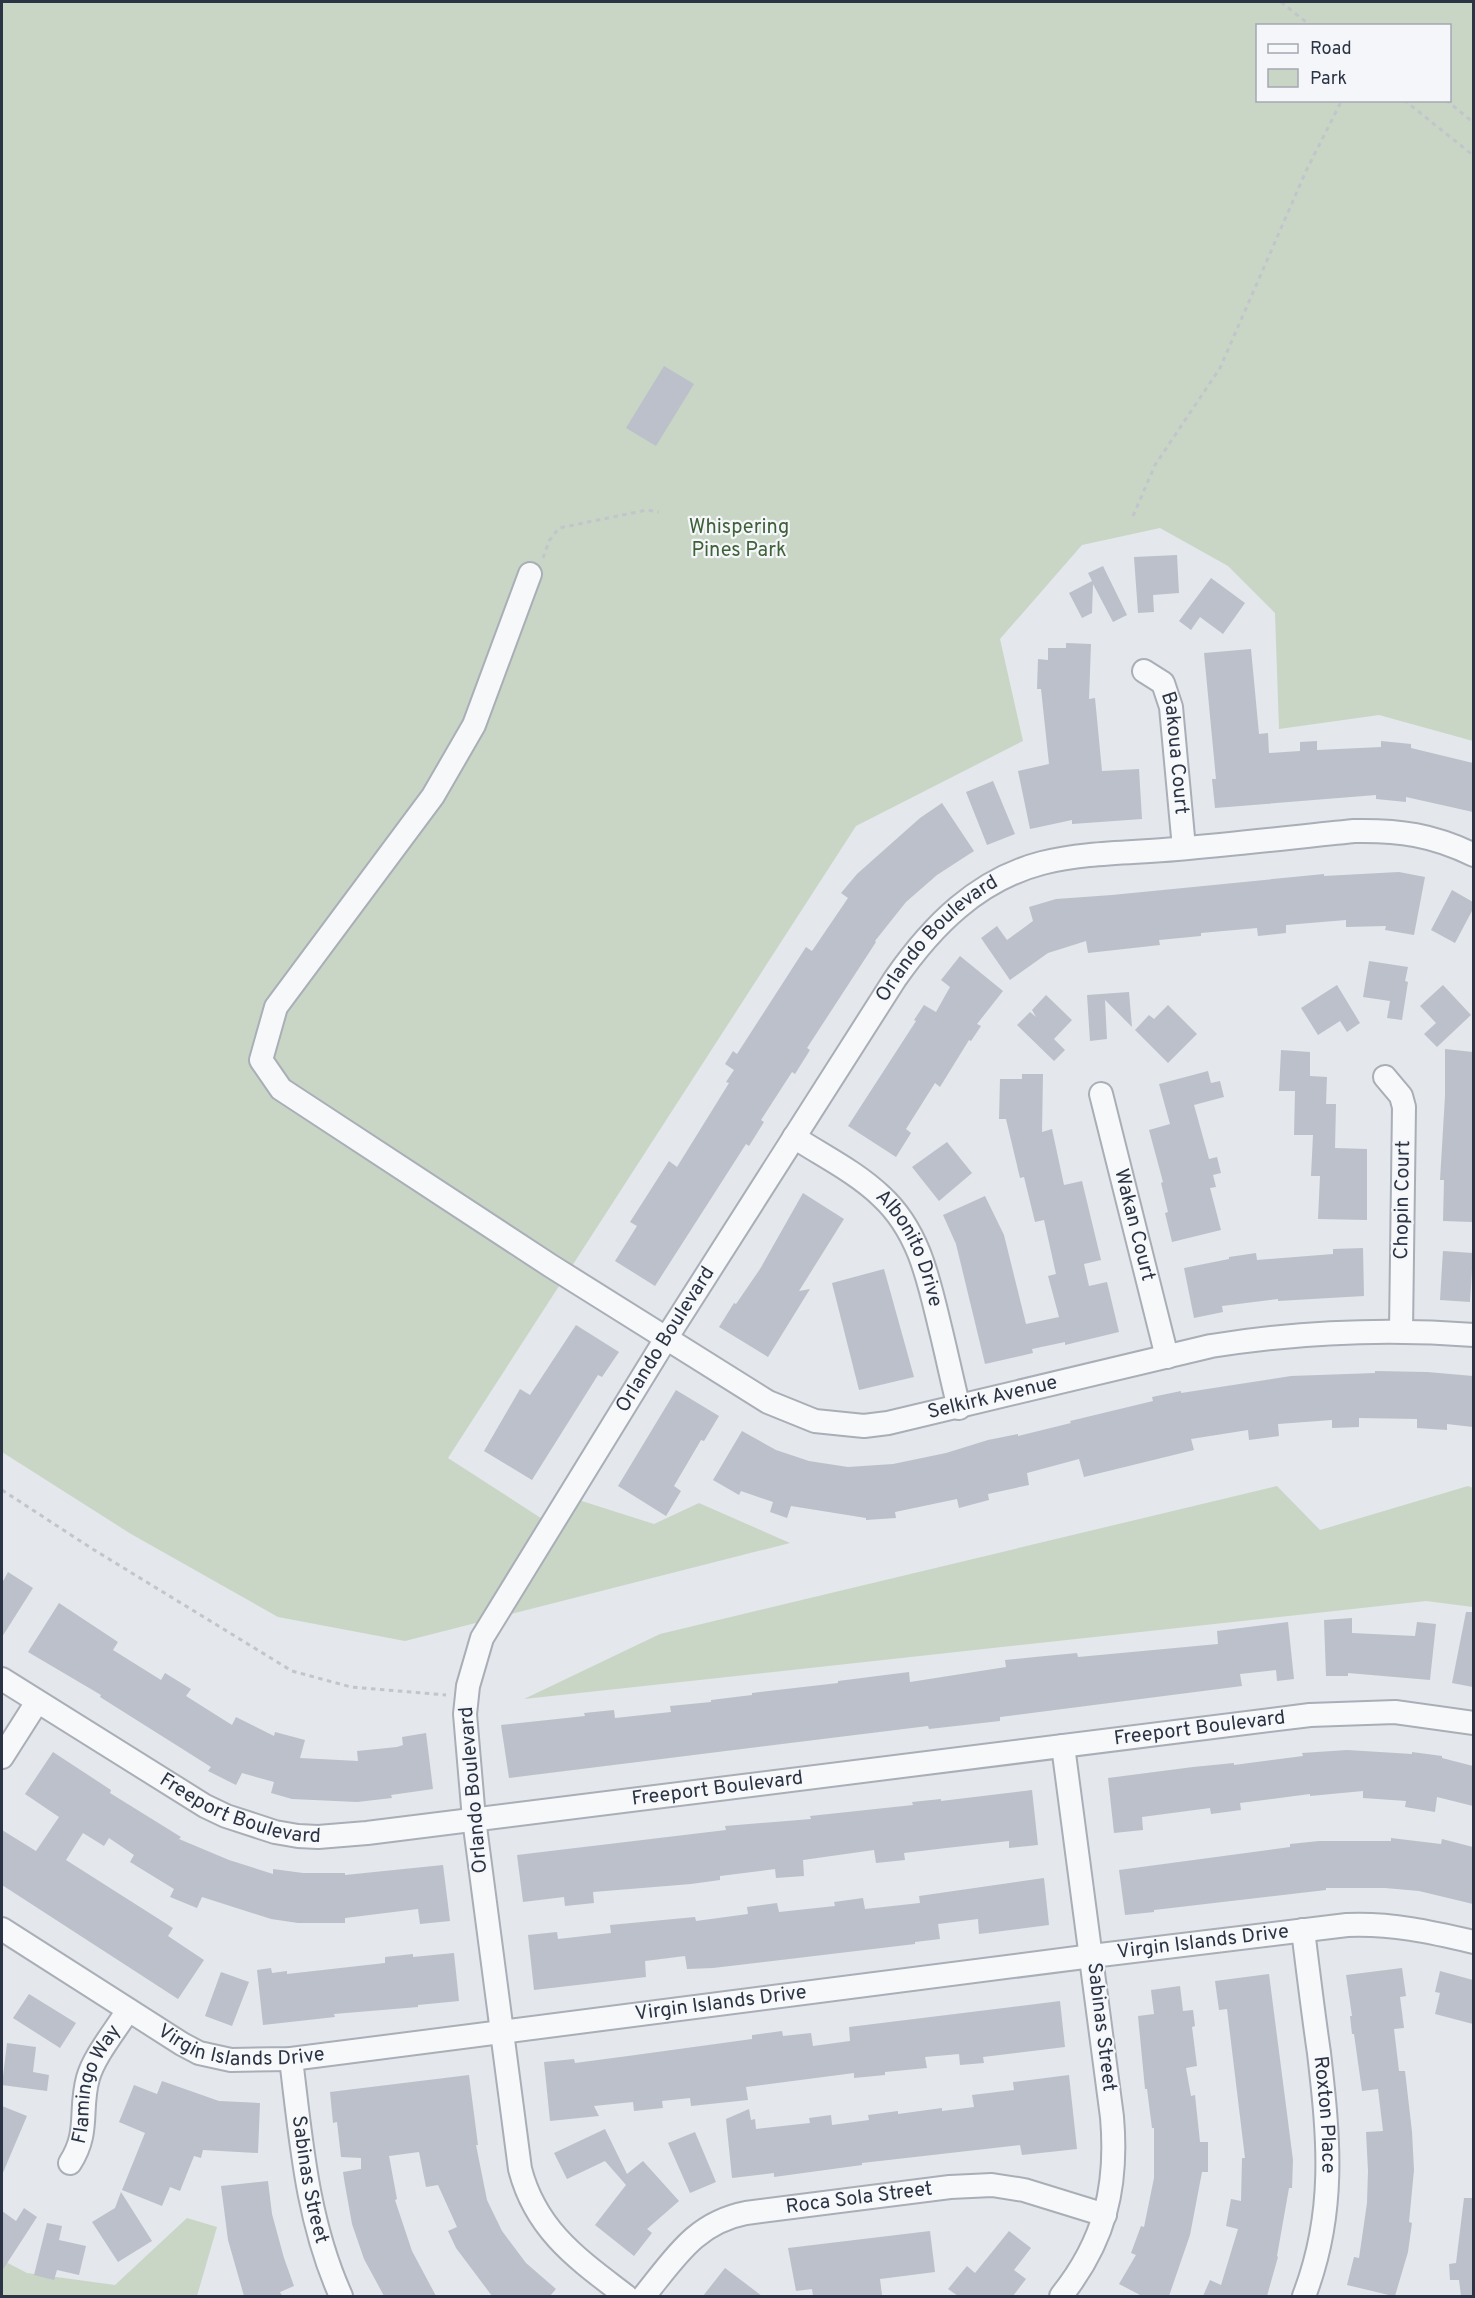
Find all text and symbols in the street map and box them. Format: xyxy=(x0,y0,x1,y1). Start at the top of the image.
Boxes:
legend xyxy=(1256,24,1451,102)
text: Road xyxy=(1310,38,1352,61)
text: Park xyxy=(1310,68,1347,91)
park label: Whispering Pines Park xyxy=(689,515,789,564)
street label: Bakoua Court xyxy=(1154,688,1194,815)
street label: Orlando Boulevard xyxy=(870,870,1003,1007)
street label: Chopin Court xyxy=(1389,1140,1417,1260)
street label: Wakan Court xyxy=(1107,1166,1160,1284)
street label: Albonito Drive xyxy=(869,1184,948,1310)
street label: Orlando Boulevard xyxy=(610,1262,721,1418)
street label: Selkirk Avenue xyxy=(925,1370,1060,1426)
street label: Orlando Boulevard xyxy=(454,1705,494,1875)
street label: Freeport Boulevard xyxy=(1112,1705,1287,1752)
street label: Freeport Boulevard xyxy=(630,1766,805,1813)
street label: Freeport Boulevard xyxy=(154,1768,321,1850)
street label: Virgin Islands Drive xyxy=(1116,1919,1290,1966)
street label: Sabinas Street xyxy=(1080,1961,1122,2093)
street label: Virgin Islands Drive xyxy=(634,1980,808,2028)
street label: Virgin Islands Drive xyxy=(152,2019,326,2073)
street label: Flamingo Way xyxy=(67,2020,127,2147)
street label: Roxton Place xyxy=(1306,2055,1340,2174)
street label: Sabinas Street xyxy=(285,2114,334,2247)
street label: Roca Sola Street xyxy=(784,2176,934,2221)

